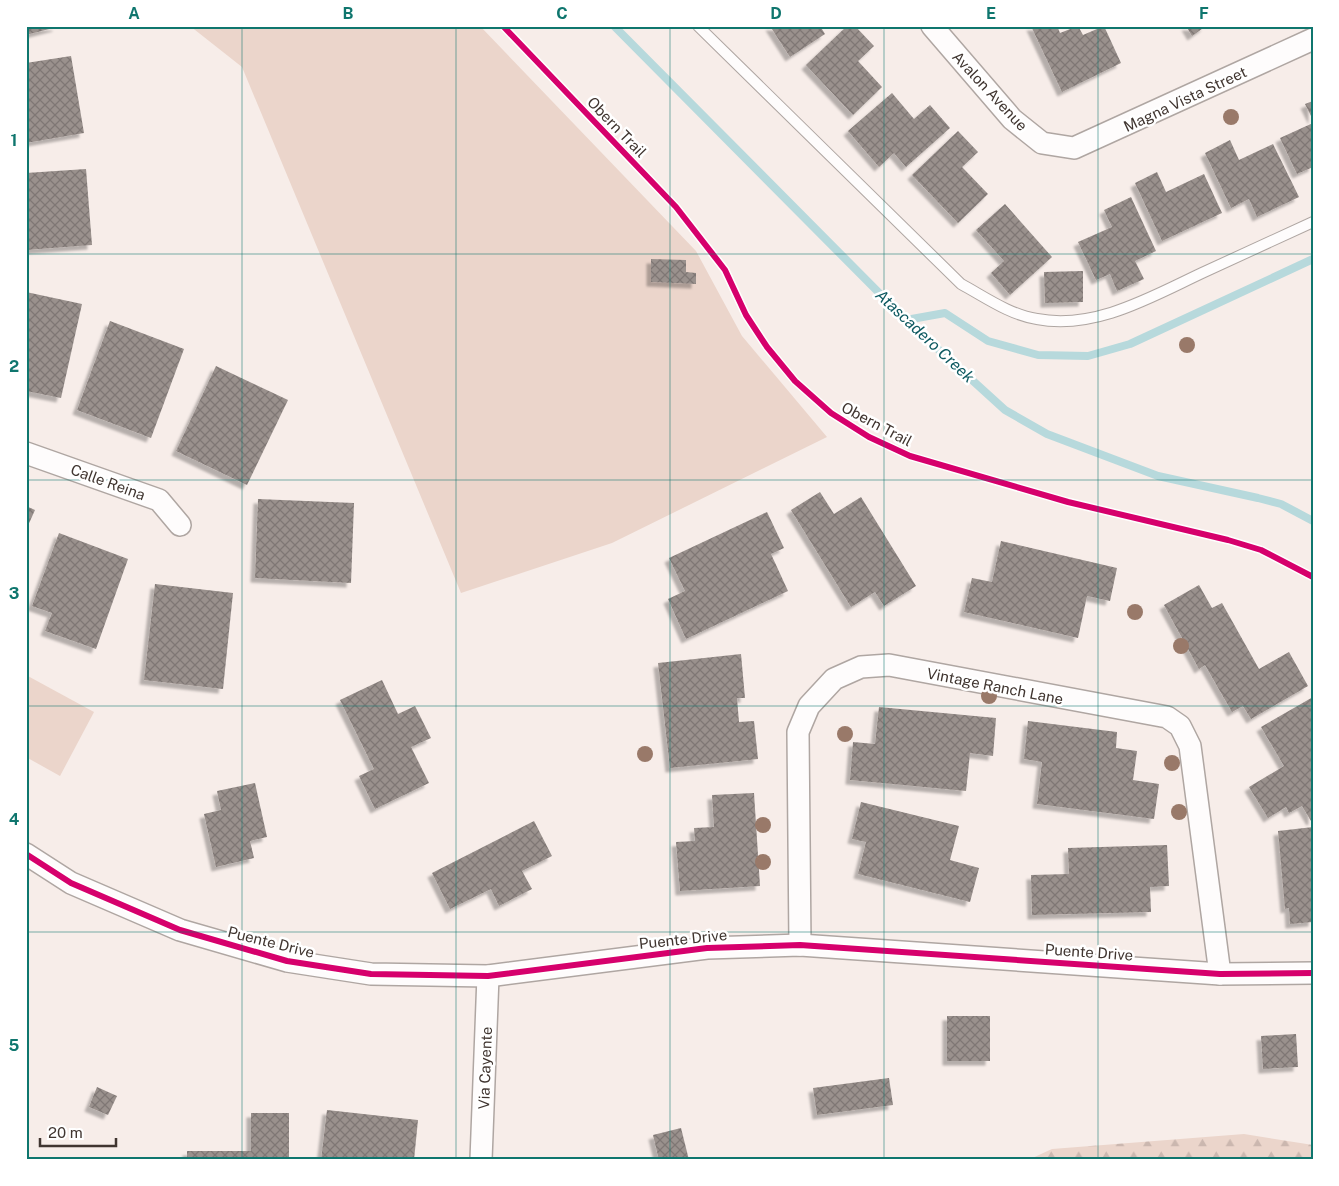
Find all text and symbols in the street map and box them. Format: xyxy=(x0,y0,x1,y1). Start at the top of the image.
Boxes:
text: A xyxy=(128,4,140,23)
text: B xyxy=(343,4,354,23)
text: C xyxy=(556,4,568,23)
text: D xyxy=(770,4,782,23)
text: E xyxy=(986,4,996,23)
text: F xyxy=(1199,4,1209,23)
street label: Avalon Avenue xyxy=(949,48,1031,134)
street label: Magna Vista Street xyxy=(1121,63,1249,135)
street label: Obern Trail xyxy=(584,93,650,161)
text: 1 xyxy=(11,131,17,150)
water label: Atascadero Creek xyxy=(872,285,979,387)
text: 2 xyxy=(9,357,19,376)
street label: Obern Trail xyxy=(839,398,915,450)
street label: Calle Reina xyxy=(68,461,148,503)
text: 3 xyxy=(9,584,19,603)
street label: Vintage Ranch Lane xyxy=(925,664,1065,708)
text: 4 xyxy=(9,810,20,829)
street label: Puente Drive xyxy=(226,923,316,961)
street label: Puente Drive xyxy=(638,926,728,952)
street label: Puente Drive xyxy=(1044,940,1134,964)
street label: Via Cayente xyxy=(475,1026,495,1110)
text: 5 xyxy=(9,1036,20,1055)
scale bar xyxy=(40,1116,116,1148)
text: 20 m xyxy=(48,1124,83,1141)

